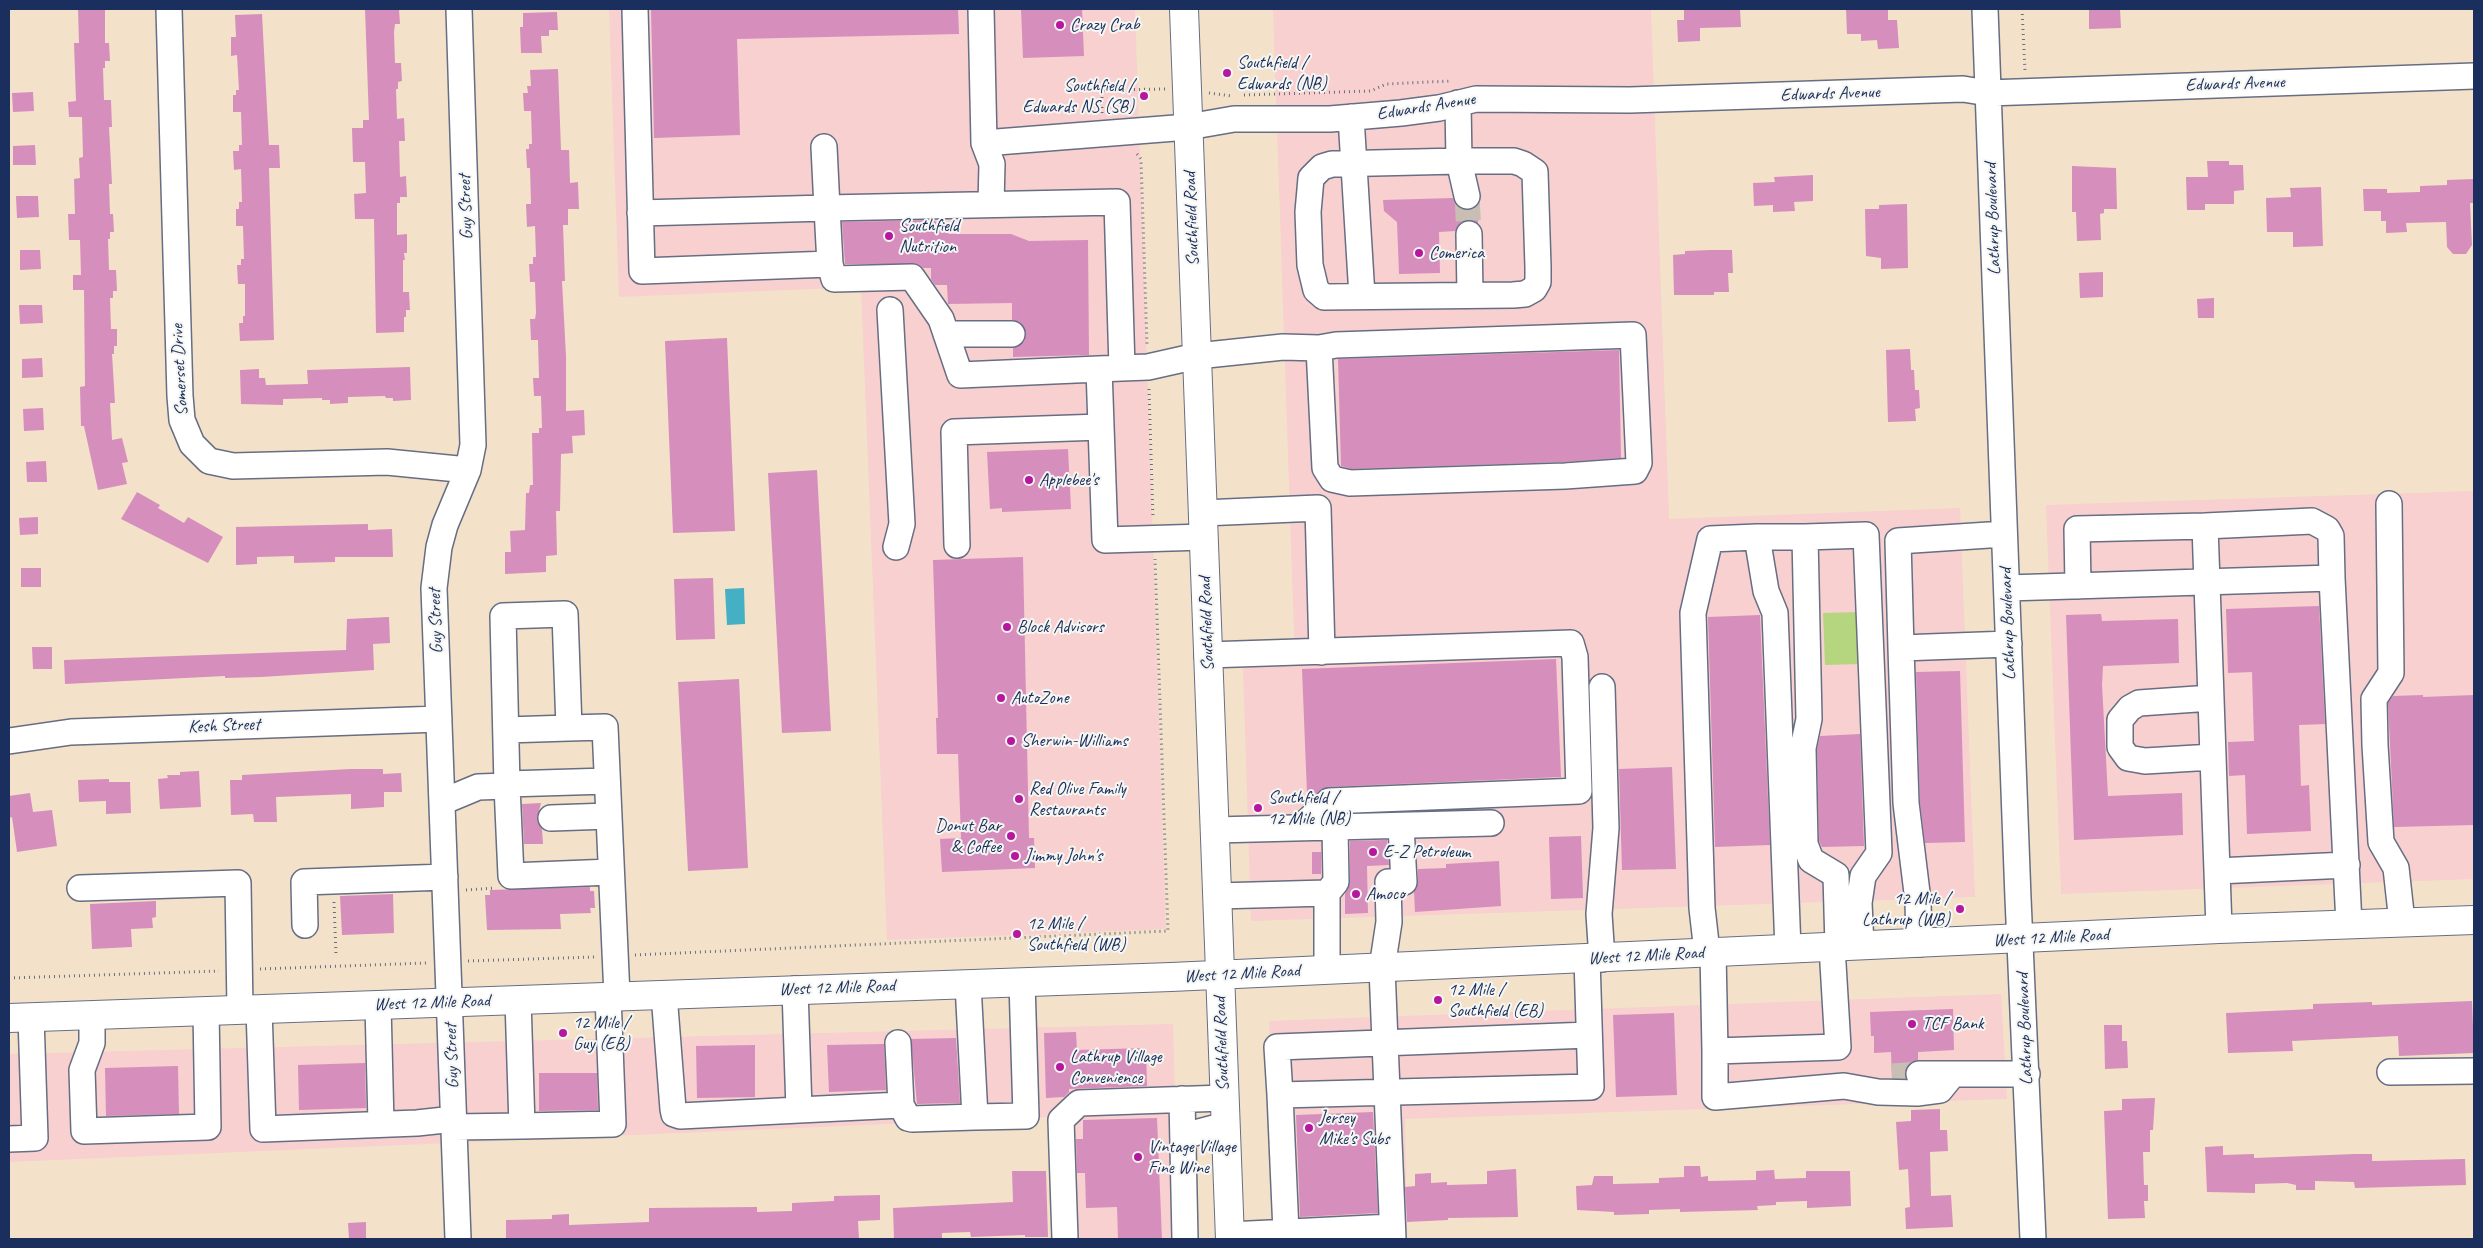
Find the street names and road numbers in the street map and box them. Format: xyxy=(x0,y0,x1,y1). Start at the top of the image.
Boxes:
street label: Edwards Avenue xyxy=(2185,71,2285,97)
street label: Edwards Avenue xyxy=(1780,81,1880,107)
street label: Edwards Avenue xyxy=(1375,89,1477,125)
street label: Lathrup Boulevard xyxy=(1980,162,2006,276)
street label: Southfield Road xyxy=(1180,171,1204,267)
street label: Guy Street xyxy=(454,174,478,240)
street label: Somerset Drive xyxy=(167,324,193,416)
street label: Lathrup Boulevard xyxy=(1995,567,2021,681)
street label: Southfield Road xyxy=(1195,576,1219,672)
street label: Guy Street xyxy=(424,588,448,654)
street label: Kesh Street xyxy=(188,714,260,738)
street label: West 12 Mile Road xyxy=(1993,924,2109,952)
street label: West 12 Mile Road xyxy=(1588,942,1704,970)
street label: West 12 Mile Road xyxy=(1184,960,1300,988)
street label: Lathrup Boulevard xyxy=(2012,972,2038,1086)
street label: West 12 Mile Road xyxy=(779,975,895,1001)
street label: West 12 Mile Road xyxy=(374,990,490,1016)
street label: Southfield Road xyxy=(1210,996,1234,1092)
street label: Guy Street xyxy=(440,1023,464,1089)

